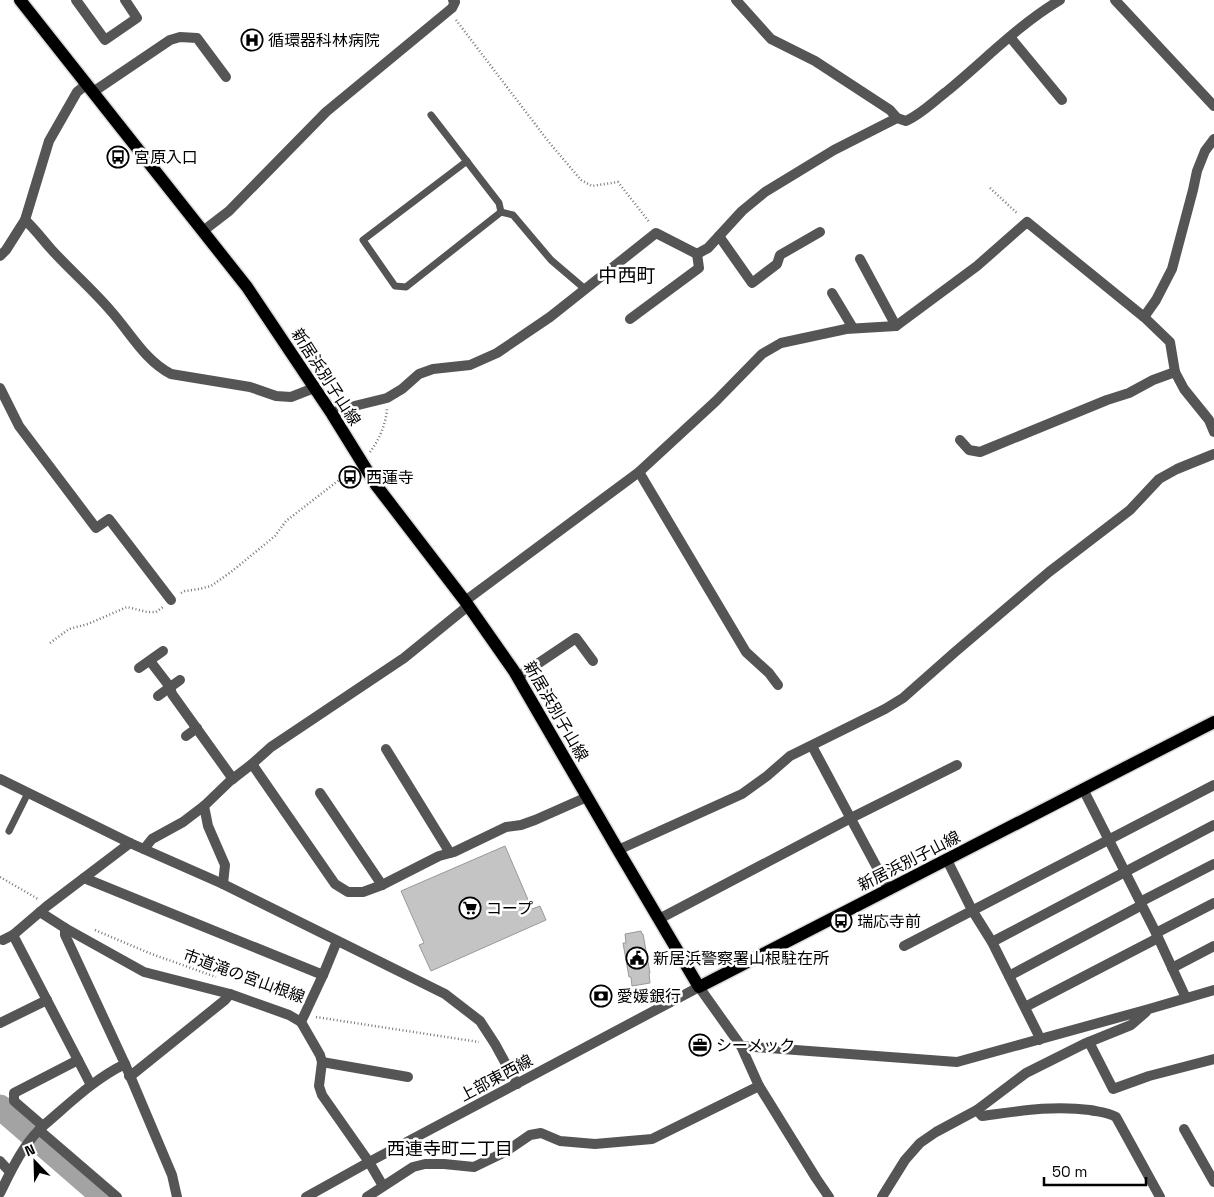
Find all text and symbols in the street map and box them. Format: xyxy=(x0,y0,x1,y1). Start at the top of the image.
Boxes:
hospital icon: 循環器科林病院 xyxy=(240,28,264,52)
place label: 循環器科林病院 xyxy=(268,30,380,51)
bus stop icon: 宮原入口 xyxy=(106,145,130,169)
place label: 宮原入口 xyxy=(134,147,198,168)
district label: 中西町 xyxy=(598,263,656,288)
street label: 新居浜別子山線 xyxy=(287,324,365,430)
bus stop icon: 西蓮寺 xyxy=(338,465,362,489)
place label: 西蓮寺 xyxy=(366,467,414,488)
street label: 新居浜別子山線 xyxy=(519,657,593,765)
street label: 新居浜別子山線 xyxy=(854,826,964,896)
supermarket icon: コープ xyxy=(458,896,482,920)
place label: コープ xyxy=(486,898,533,919)
bus stop icon: 瑞応寺前 xyxy=(829,909,853,933)
place label: 瑞応寺前 xyxy=(857,911,921,932)
street label: 市道滝の宮山根線 xyxy=(180,944,308,1008)
public building icon: 新居浜警察署山根駐在所 xyxy=(625,946,649,970)
place label: 新居浜警察署山根駐在所 xyxy=(653,948,829,969)
bank icon: 愛媛銀行 xyxy=(589,984,613,1008)
place label: 愛媛銀行 xyxy=(617,986,681,1007)
office icon: シーメック xyxy=(688,1033,712,1057)
place label: シーメック xyxy=(716,1035,795,1056)
street label: 上部東西線 xyxy=(456,1050,536,1106)
north arrow xyxy=(10,1137,60,1187)
district label: 西連寺町二丁目 xyxy=(387,1137,513,1160)
text: N xyxy=(22,1140,38,1160)
scale bar xyxy=(1044,1154,1146,1186)
text: 50 m xyxy=(1052,1162,1087,1181)

